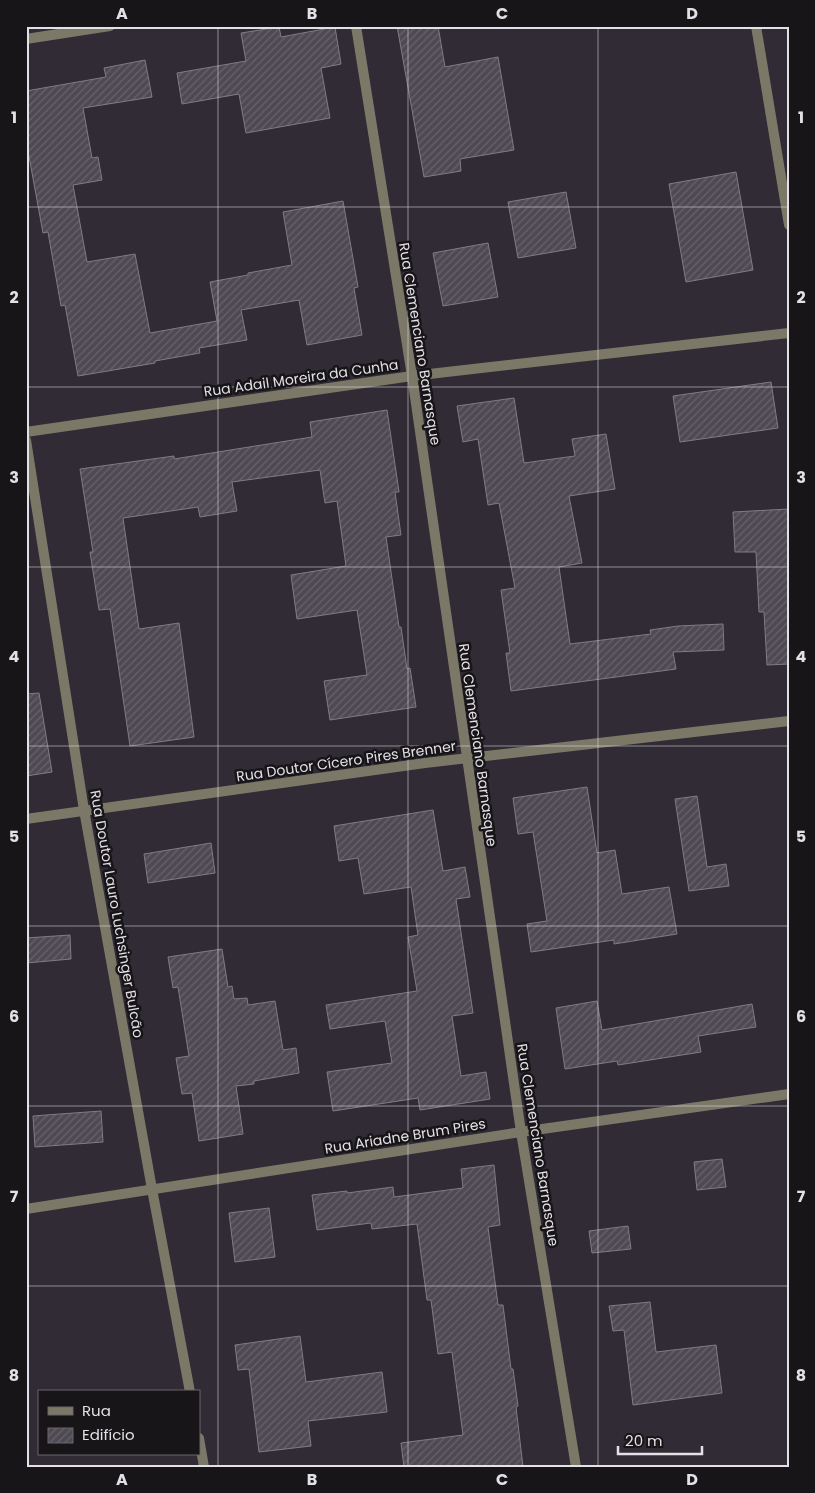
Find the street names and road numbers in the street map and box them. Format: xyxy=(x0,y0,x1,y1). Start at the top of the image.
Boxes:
street label: Rua Clemenciano Barnasque xyxy=(394,241,446,447)
street label: Rua Adail Moreira da Cunha xyxy=(202,354,400,402)
street label: Rua Clemenciano Barnasque xyxy=(454,642,502,848)
street label: Rua Doutor Cícero Pires Brenner xyxy=(235,736,457,786)
street label: Rua Doutor Lauro Luchsinger Bulcão xyxy=(85,789,149,1039)
street label: Rua Clemenciano Barnasque xyxy=(512,1042,564,1248)
street label: Rua Ariadne Brum Pires xyxy=(323,1113,487,1159)

